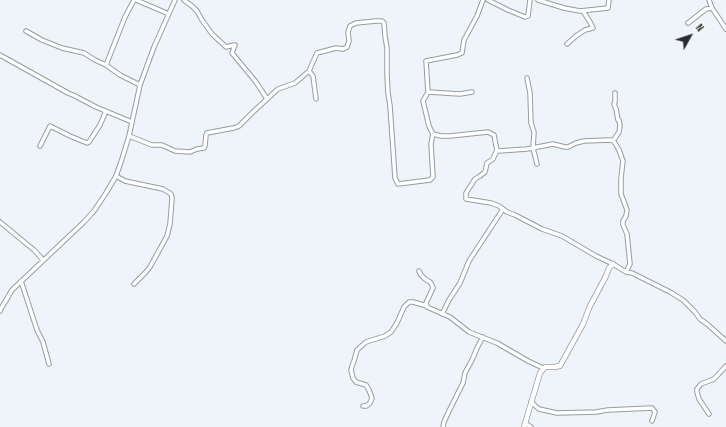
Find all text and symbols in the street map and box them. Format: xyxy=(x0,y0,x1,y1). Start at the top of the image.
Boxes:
north arrow xyxy=(670,16,710,56)
text: N xyxy=(693,22,706,34)

